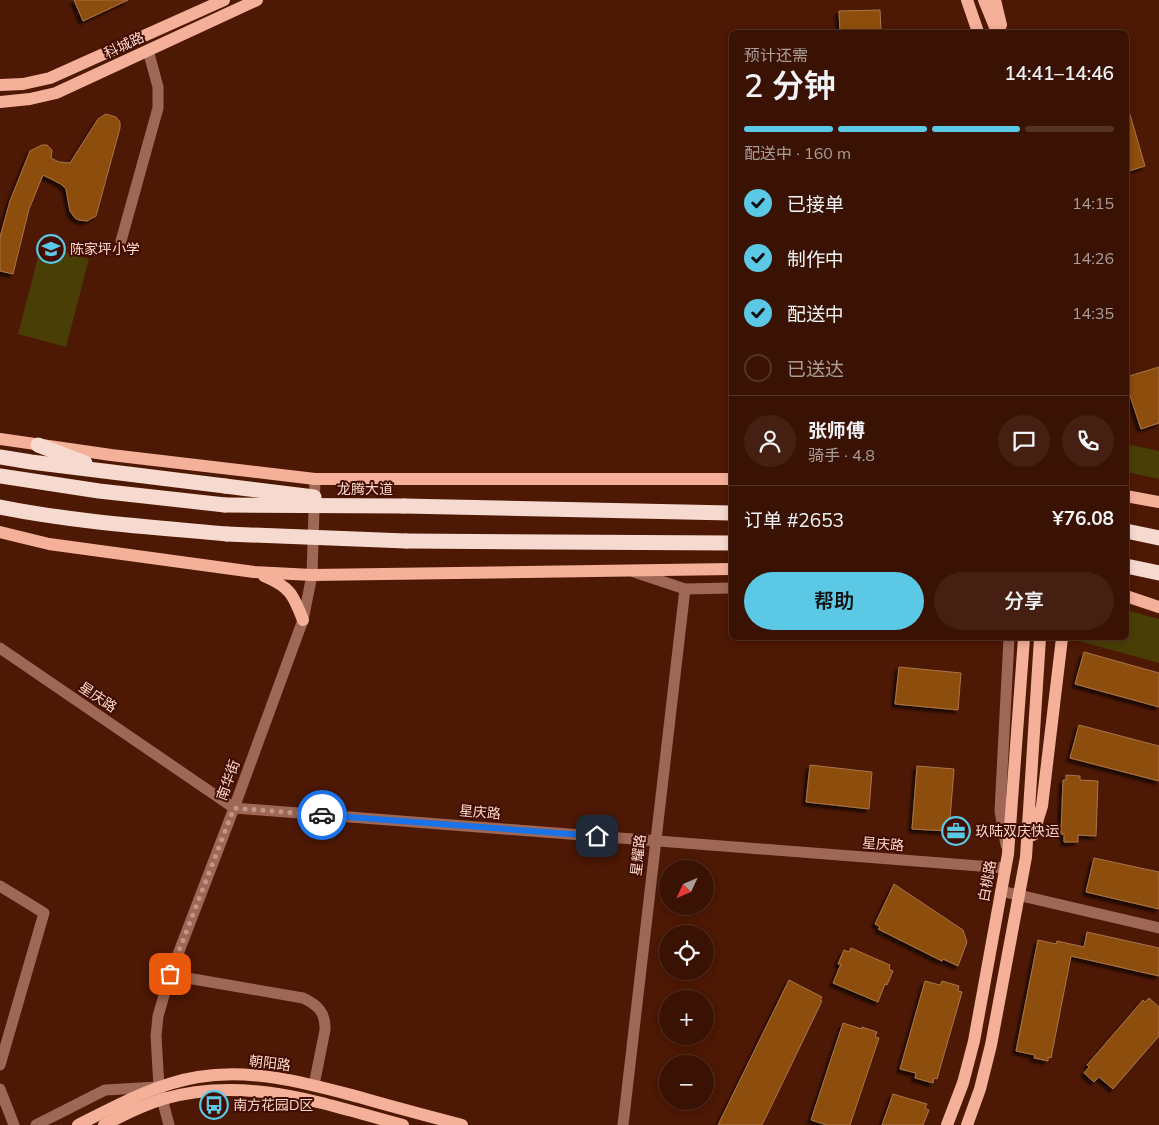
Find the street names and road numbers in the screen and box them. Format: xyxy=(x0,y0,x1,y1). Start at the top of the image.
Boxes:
street label: 科城路 xyxy=(101,28,147,62)
street label: 龙腾大道 xyxy=(337,480,393,498)
street label: 星庆路 xyxy=(76,678,120,716)
street label: 南华街 xyxy=(212,757,244,803)
street label: 星庆路 xyxy=(458,801,502,823)
street label: 星耀路 xyxy=(627,833,649,877)
street label: 星庆路 xyxy=(861,834,905,854)
street label: 白桃路 xyxy=(974,859,1000,903)
street label: 朝阳路 xyxy=(248,1052,292,1074)

